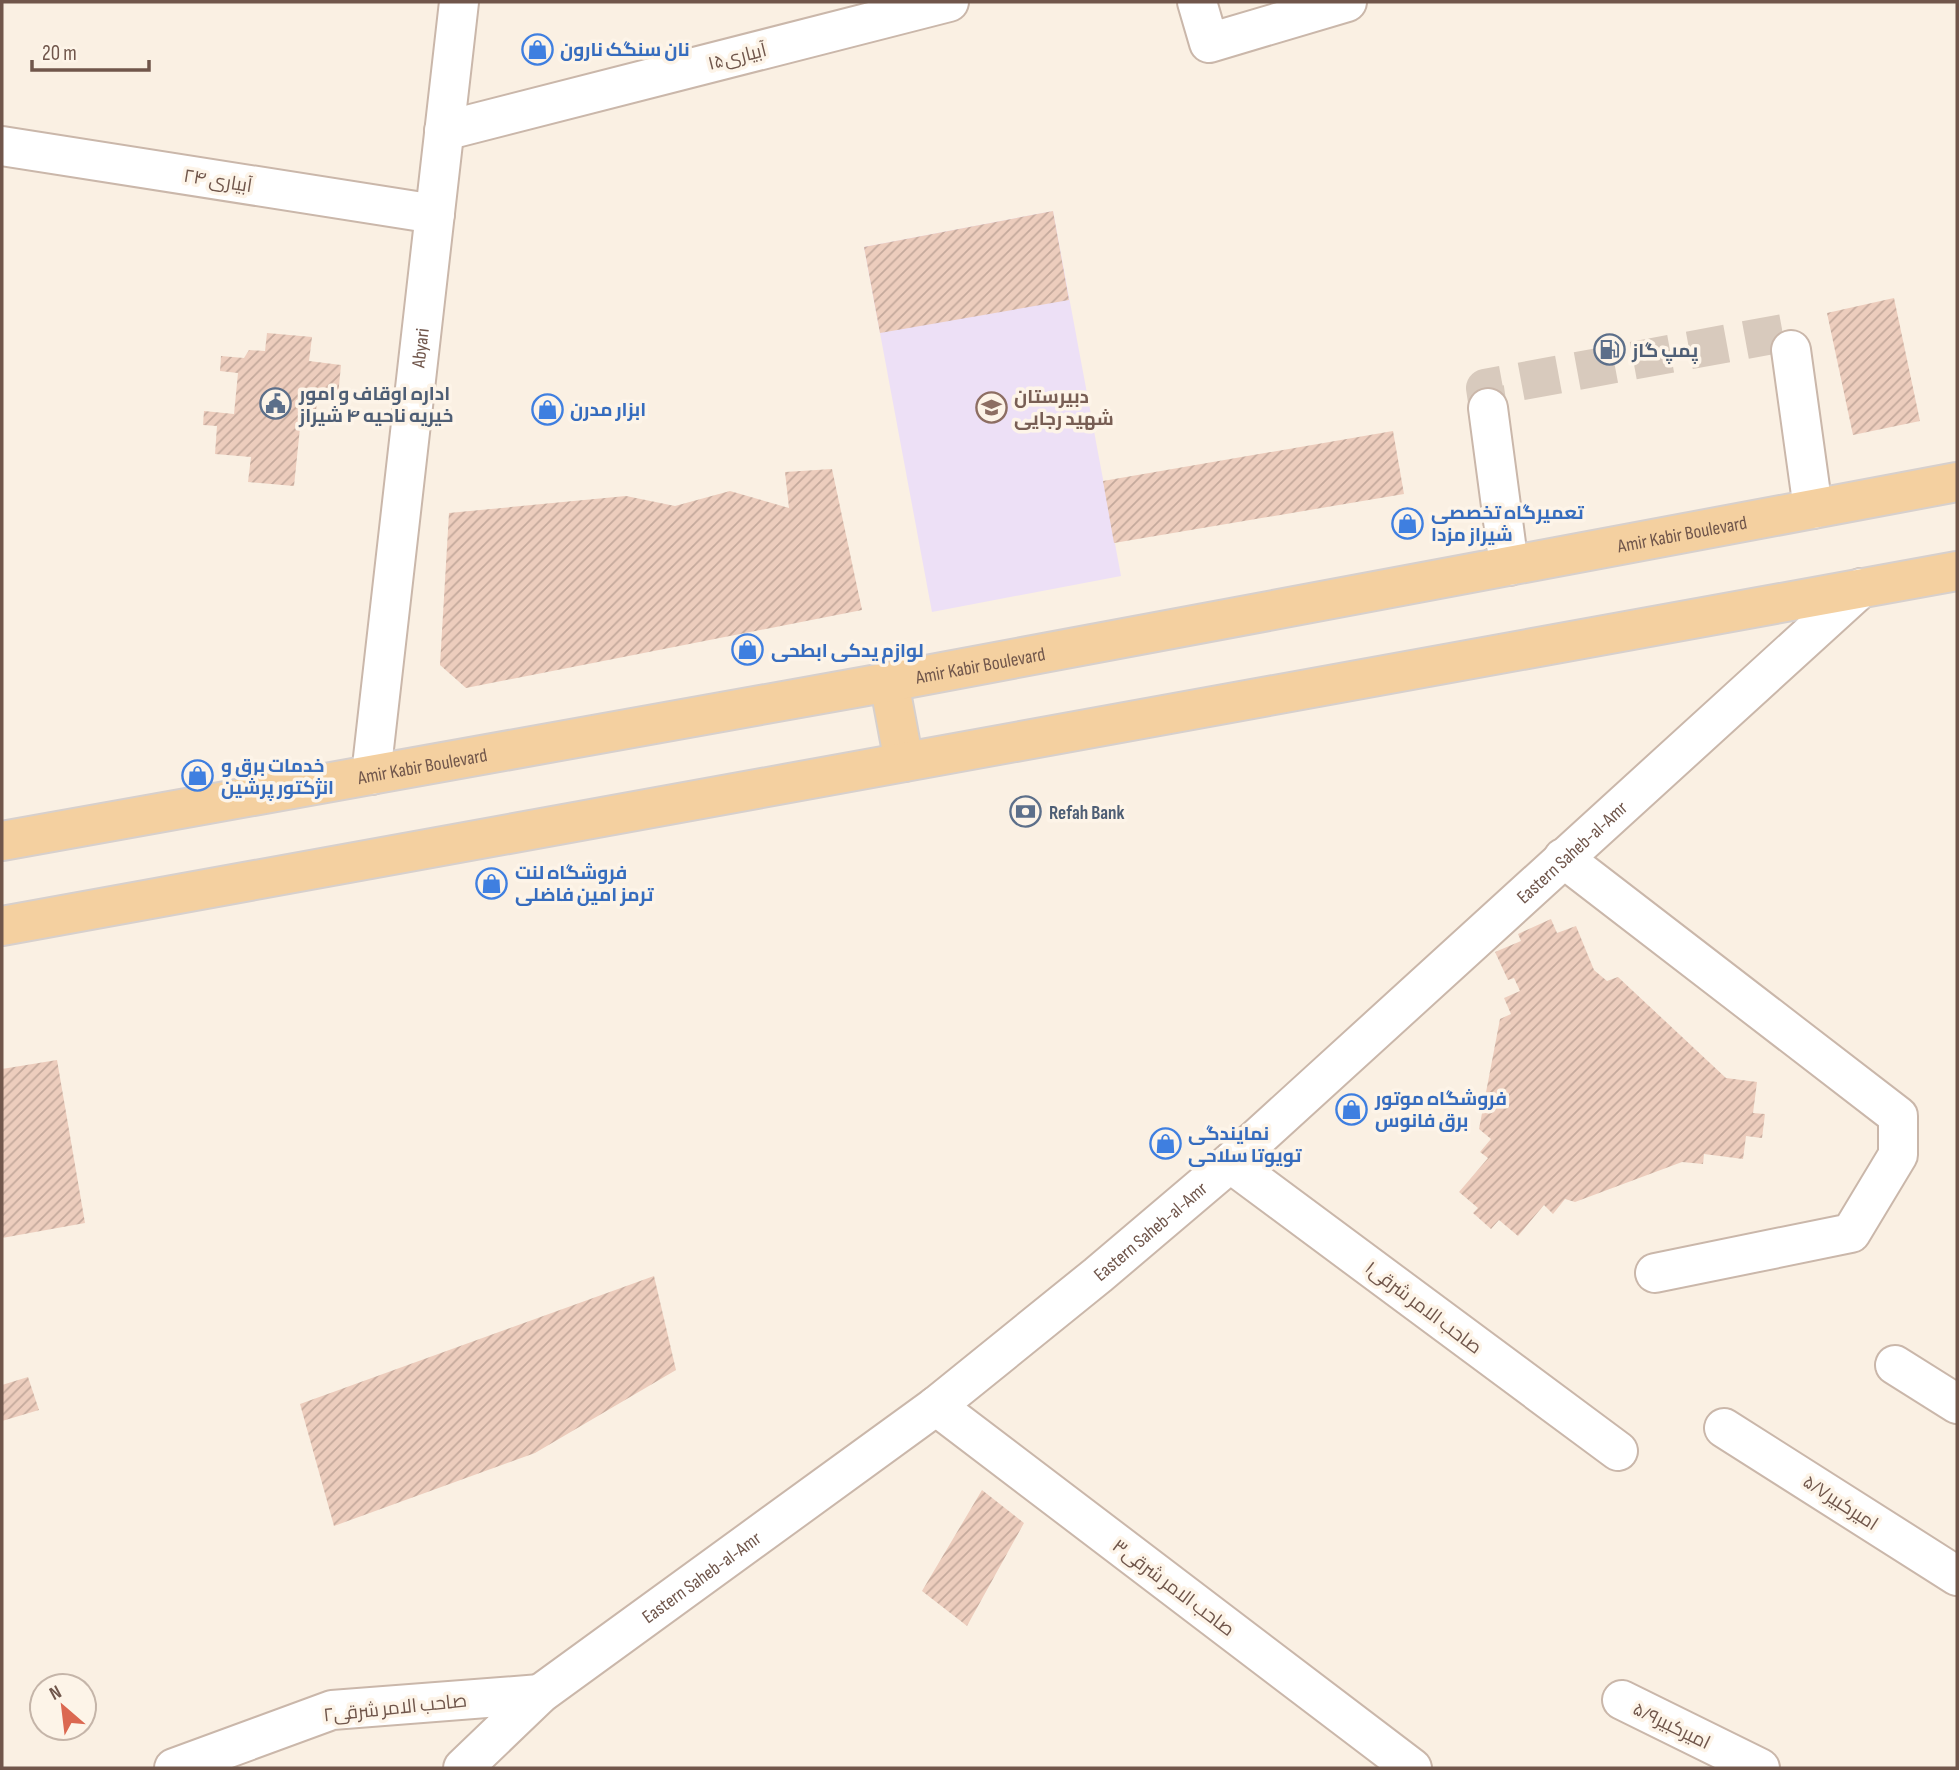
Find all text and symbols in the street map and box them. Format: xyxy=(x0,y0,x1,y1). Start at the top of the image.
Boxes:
scale bar xyxy=(32,28,149,72)
shop icon: نان سنگک نارون xyxy=(520,32,554,66)
place label: نان سنگک نارون xyxy=(560,39,690,62)
street label: آبیاری۱۵ xyxy=(706,39,769,76)
text: 20 m xyxy=(42,41,77,66)
street label: آبیاری ۲۴ xyxy=(182,165,254,198)
street label: Abyari xyxy=(407,327,435,370)
fuel station icon: پمپ گاز xyxy=(1592,333,1626,367)
place label: پمپ گاز xyxy=(1631,340,1698,364)
place label: اداره اوقاف و امور خیریه ناحیه ۴ شیراز xyxy=(298,383,453,428)
place label: دبیرستان شهید رجایی xyxy=(1014,386,1114,431)
public building icon: اداره اوقاف و امور خیریه ناحیه ۴ شیراز xyxy=(259,387,293,421)
school or university icon: دبیرستان شهید رجایی xyxy=(974,390,1008,424)
shop icon: ابزار مدرن xyxy=(530,392,564,426)
place label: ابزار مدرن xyxy=(570,399,646,422)
place label: تعمیرگاه تخصصی شیراز مزدا xyxy=(1431,502,1585,547)
shop icon: تعمیرگاه تخصصی شیراز مزدا xyxy=(1391,506,1425,540)
street label: Amir Kabir Boulevard xyxy=(1615,512,1749,559)
shop icon: لوازم یدکی ابطحی xyxy=(731,633,765,667)
place label: لوازم یدکی ابطحی xyxy=(771,640,924,664)
street label: Amir Kabir Boulevard xyxy=(913,643,1047,690)
street label: Amir Kabir Boulevard xyxy=(355,744,489,790)
place label: خدمات برق و انژکتور پرشین xyxy=(221,755,334,801)
shop icon: خدمات برق و انژکتور پرشین xyxy=(181,759,215,793)
bank icon: Refah Bank xyxy=(1009,795,1043,829)
street label: Eastern Saheb-al-Amr xyxy=(1513,796,1633,909)
place label: Refah Bank xyxy=(1049,802,1125,825)
place label: فروشگاه لنت ترمز امین فاضلی xyxy=(515,862,654,907)
shop icon: فروشگاه لنت ترمز امین فاضلی xyxy=(475,866,509,900)
place label: فروشگاه موتور برق فانوس xyxy=(1374,1088,1507,1133)
shop icon: فروشگاه موتور برق فانوس xyxy=(1335,1092,1369,1126)
place label: نمایندگی تویوتا سلاحی xyxy=(1188,1123,1302,1168)
shop icon: نمایندگی تویوتا سلاحی xyxy=(1148,1127,1182,1161)
street label: Eastern Saheb-al-Amr xyxy=(1090,1177,1213,1287)
street label: صاحب الامر شرقی۱ xyxy=(1360,1257,1486,1360)
street label: امیرکبیر۵/۷ xyxy=(1798,1470,1882,1536)
street label: Eastern Saheb-al-Amr xyxy=(638,1527,766,1629)
street label: صاحب الامر شرقی۳ xyxy=(1107,1535,1239,1642)
north arrow xyxy=(28,1672,98,1742)
text: N xyxy=(46,1681,66,1706)
street label: ۲صاحب الامر شرقی xyxy=(322,1690,468,1727)
street label: امیرکبیر۵/۹ xyxy=(1629,1698,1714,1755)

